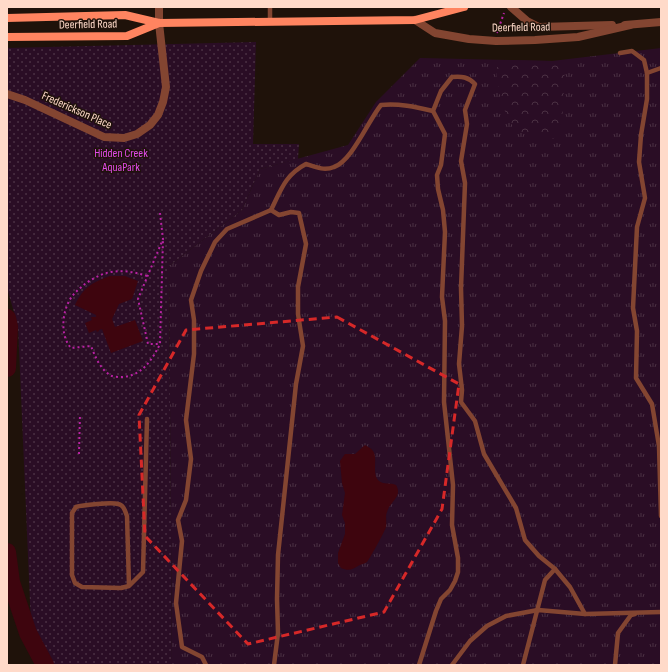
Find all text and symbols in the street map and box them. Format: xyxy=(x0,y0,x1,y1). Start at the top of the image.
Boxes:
street label: Deerfield Road xyxy=(59,16,117,33)
street label: Deerfield Road xyxy=(492,19,550,36)
street label: Frederickson Place xyxy=(39,88,114,133)
park label: Hidden Creek AquaPark xyxy=(94,146,148,175)

